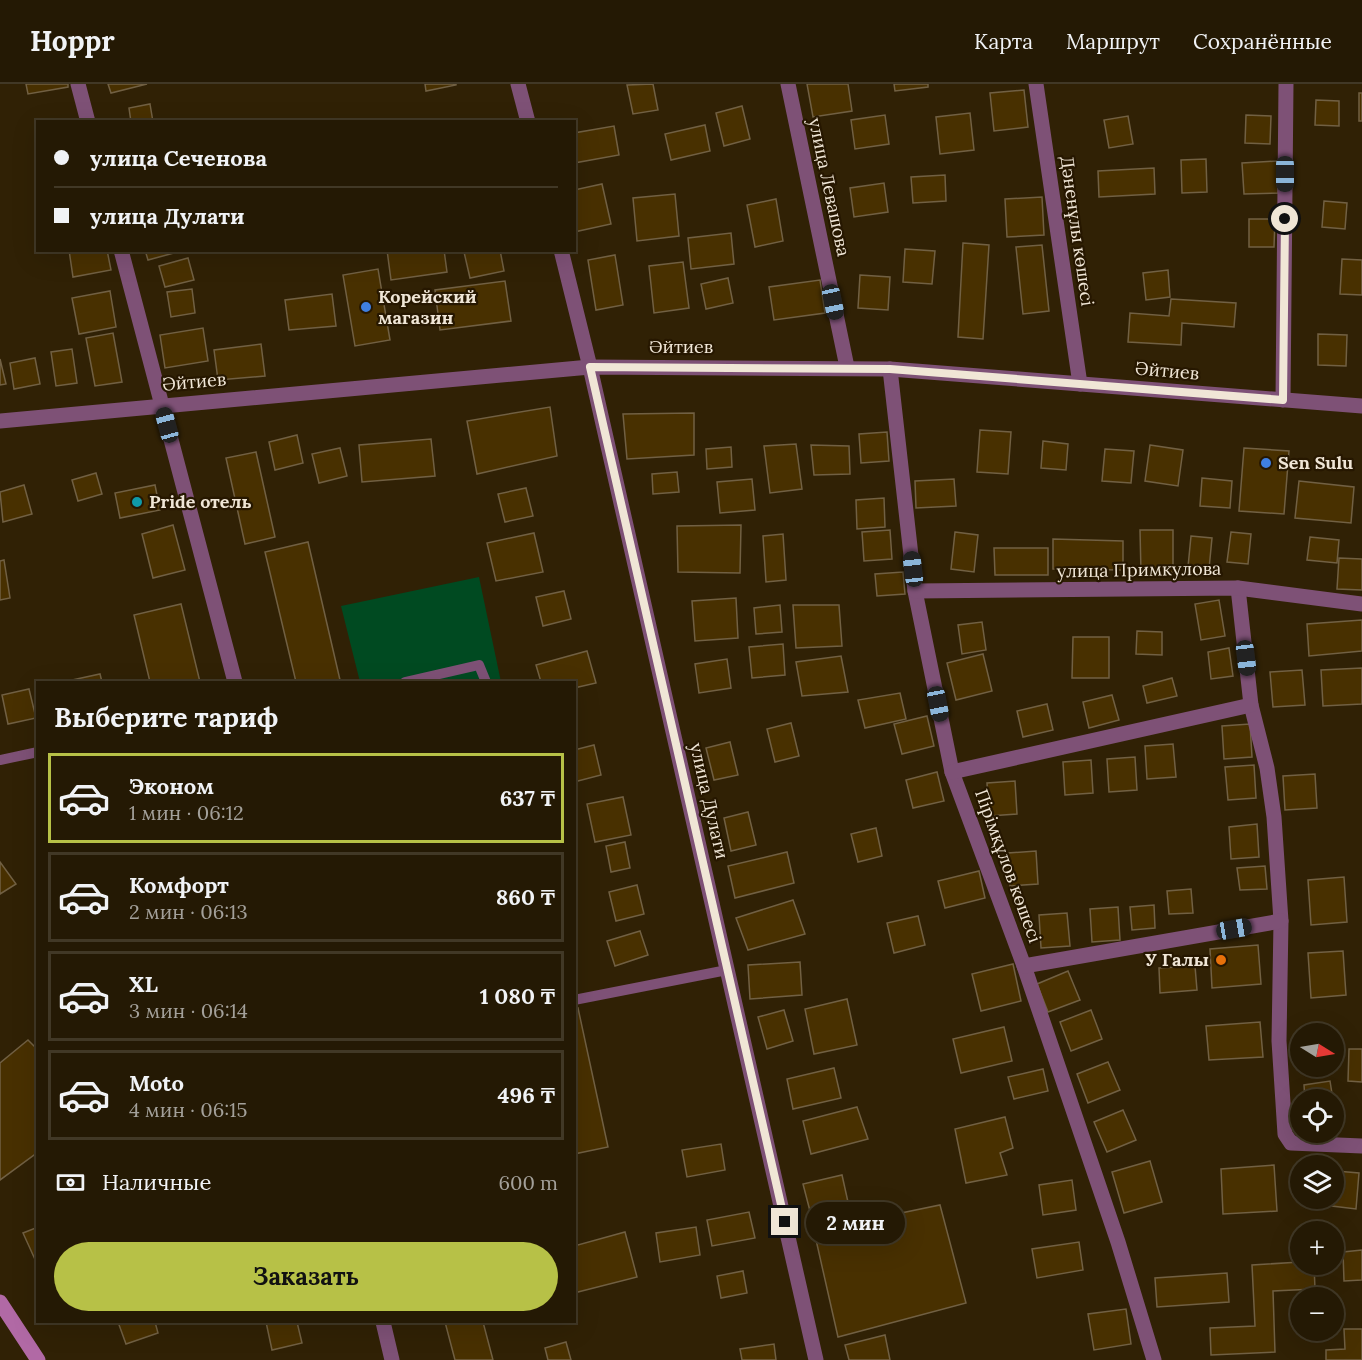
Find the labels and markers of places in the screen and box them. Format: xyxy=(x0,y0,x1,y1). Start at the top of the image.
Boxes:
place label: Корейский магазин xyxy=(378,285,477,329)
marker: Корейский магазин xyxy=(359,300,373,314)
place label: Sen Sulu xyxy=(1278,451,1353,474)
marker: Sen Sulu xyxy=(1259,456,1273,470)
place label: Pride отель xyxy=(149,490,252,513)
marker: Pride отель xyxy=(130,495,144,509)
place label: У Галы xyxy=(1145,948,1209,971)
marker: У Галы xyxy=(1214,953,1228,967)

